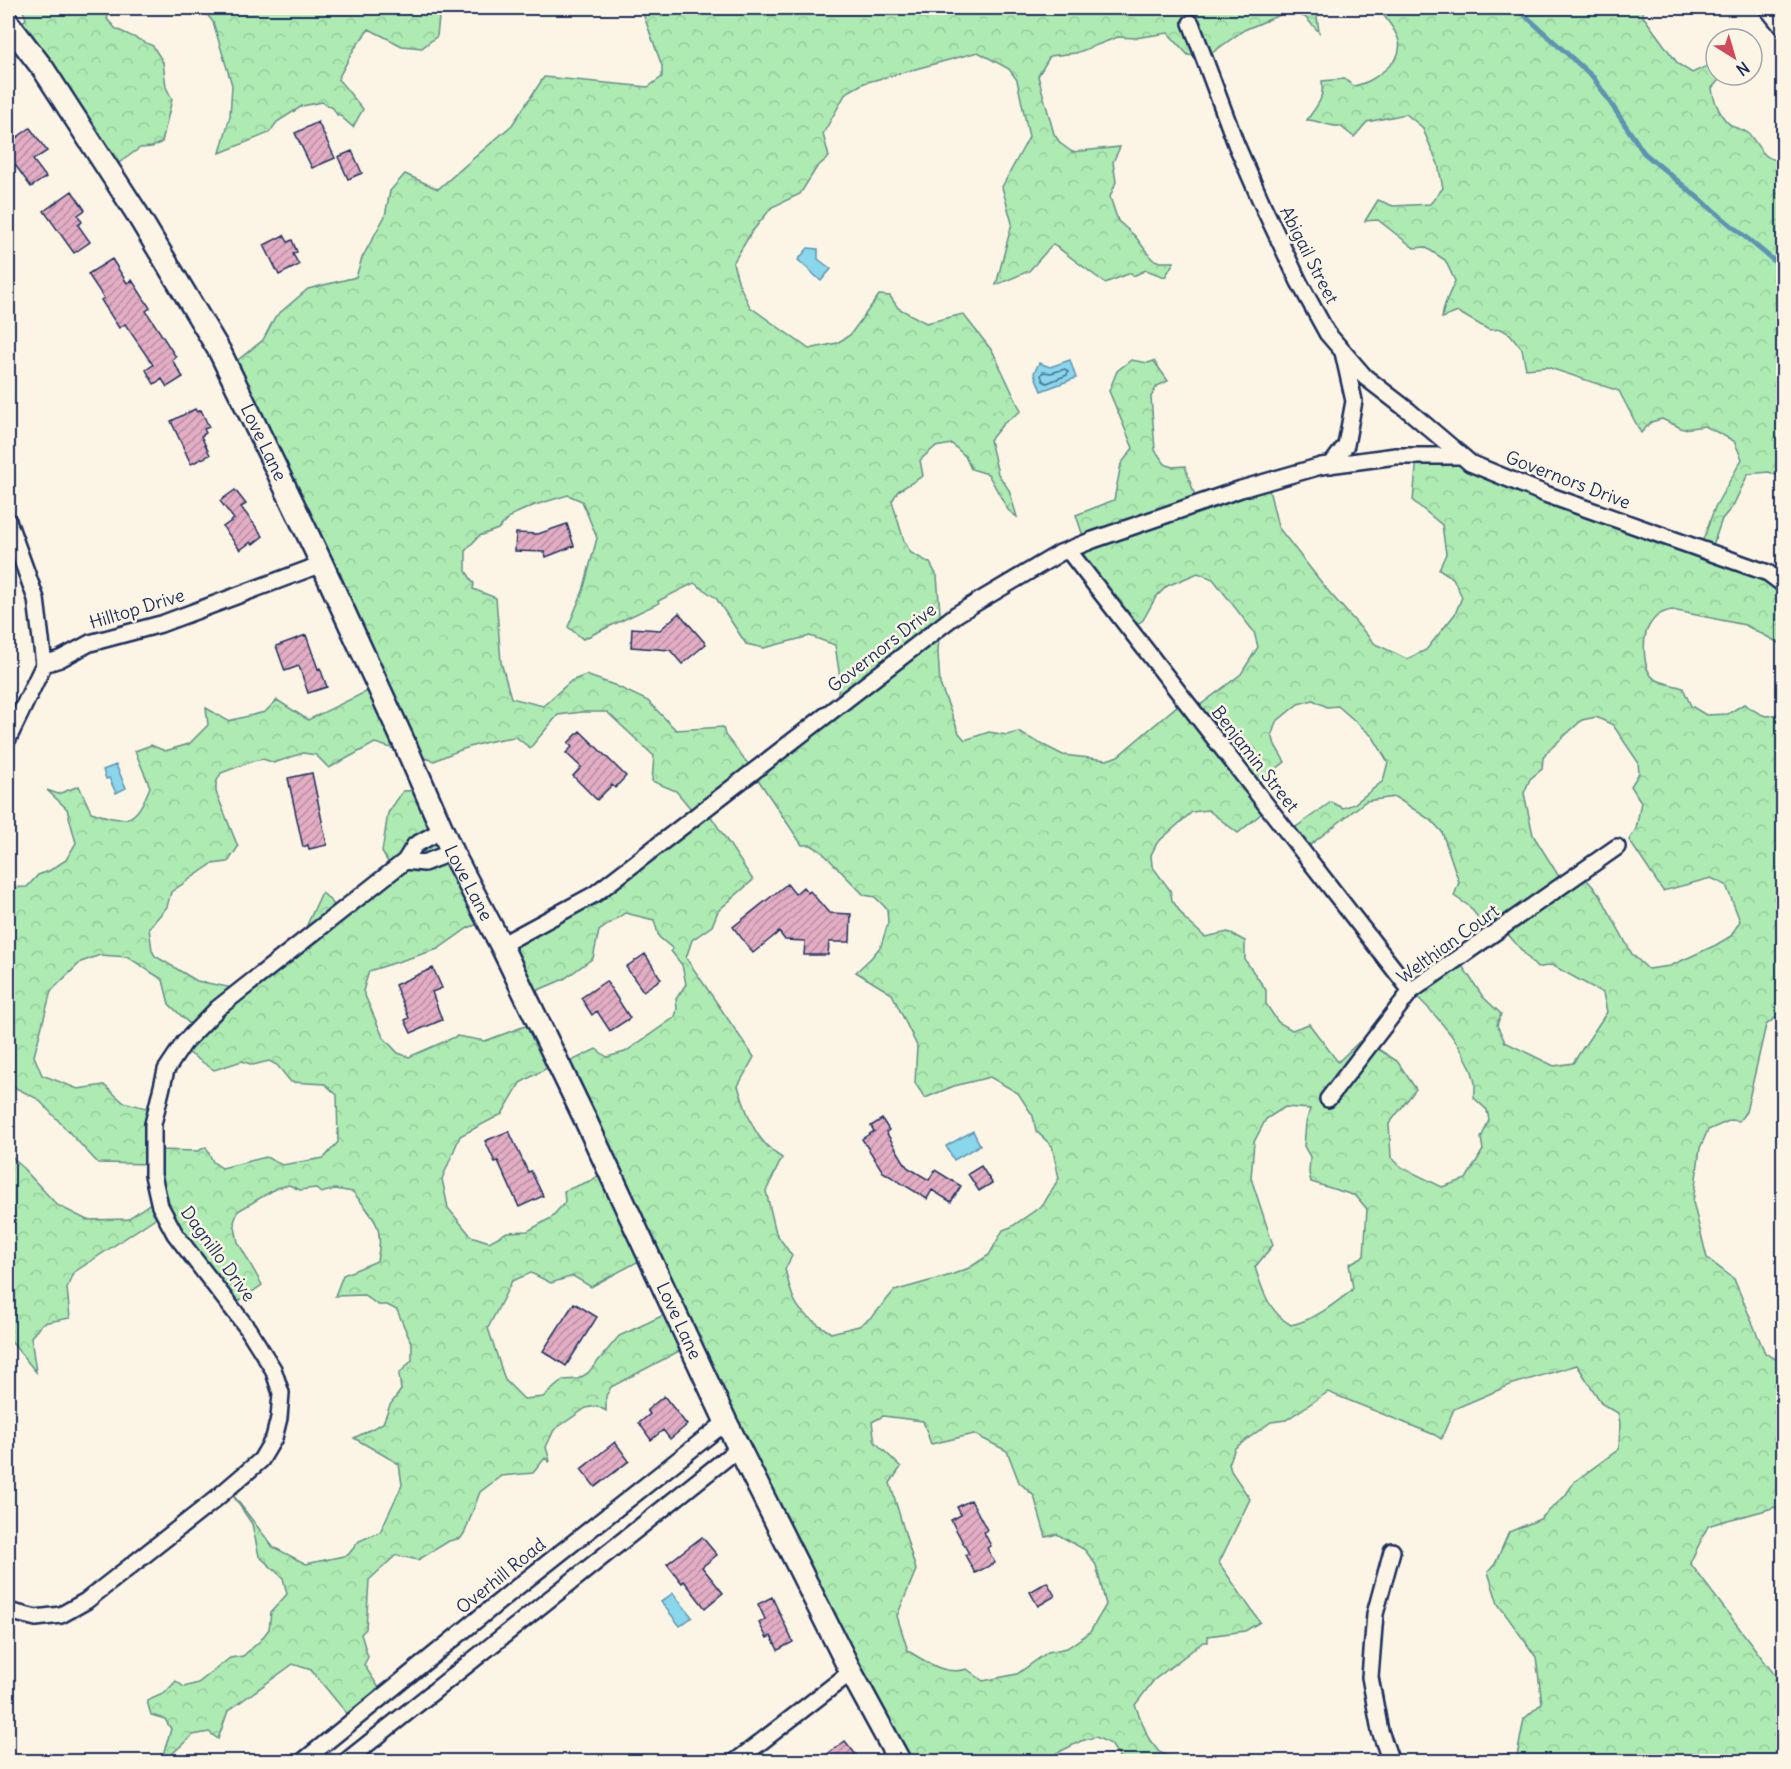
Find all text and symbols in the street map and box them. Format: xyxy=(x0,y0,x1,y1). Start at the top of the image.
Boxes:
north arrow xyxy=(1704,27,1764,87)
text: N xyxy=(1733,58,1753,80)
street label: Abigail Street xyxy=(1275,202,1344,307)
street label: Love Lane xyxy=(236,400,292,484)
street label: Governors Drive xyxy=(1503,445,1634,514)
street label: Hilltop Drive xyxy=(86,583,187,634)
street label: Governors Drive xyxy=(823,598,941,697)
street label: Benjamin Street xyxy=(1207,701,1304,817)
street label: Love Lane xyxy=(439,842,498,925)
street label: Welthian Court xyxy=(1392,899,1503,988)
street label: Dagnillo Drive xyxy=(176,1201,261,1306)
street label: Love Lane xyxy=(652,1278,707,1363)
street label: Overhill Road xyxy=(451,1532,550,1619)

